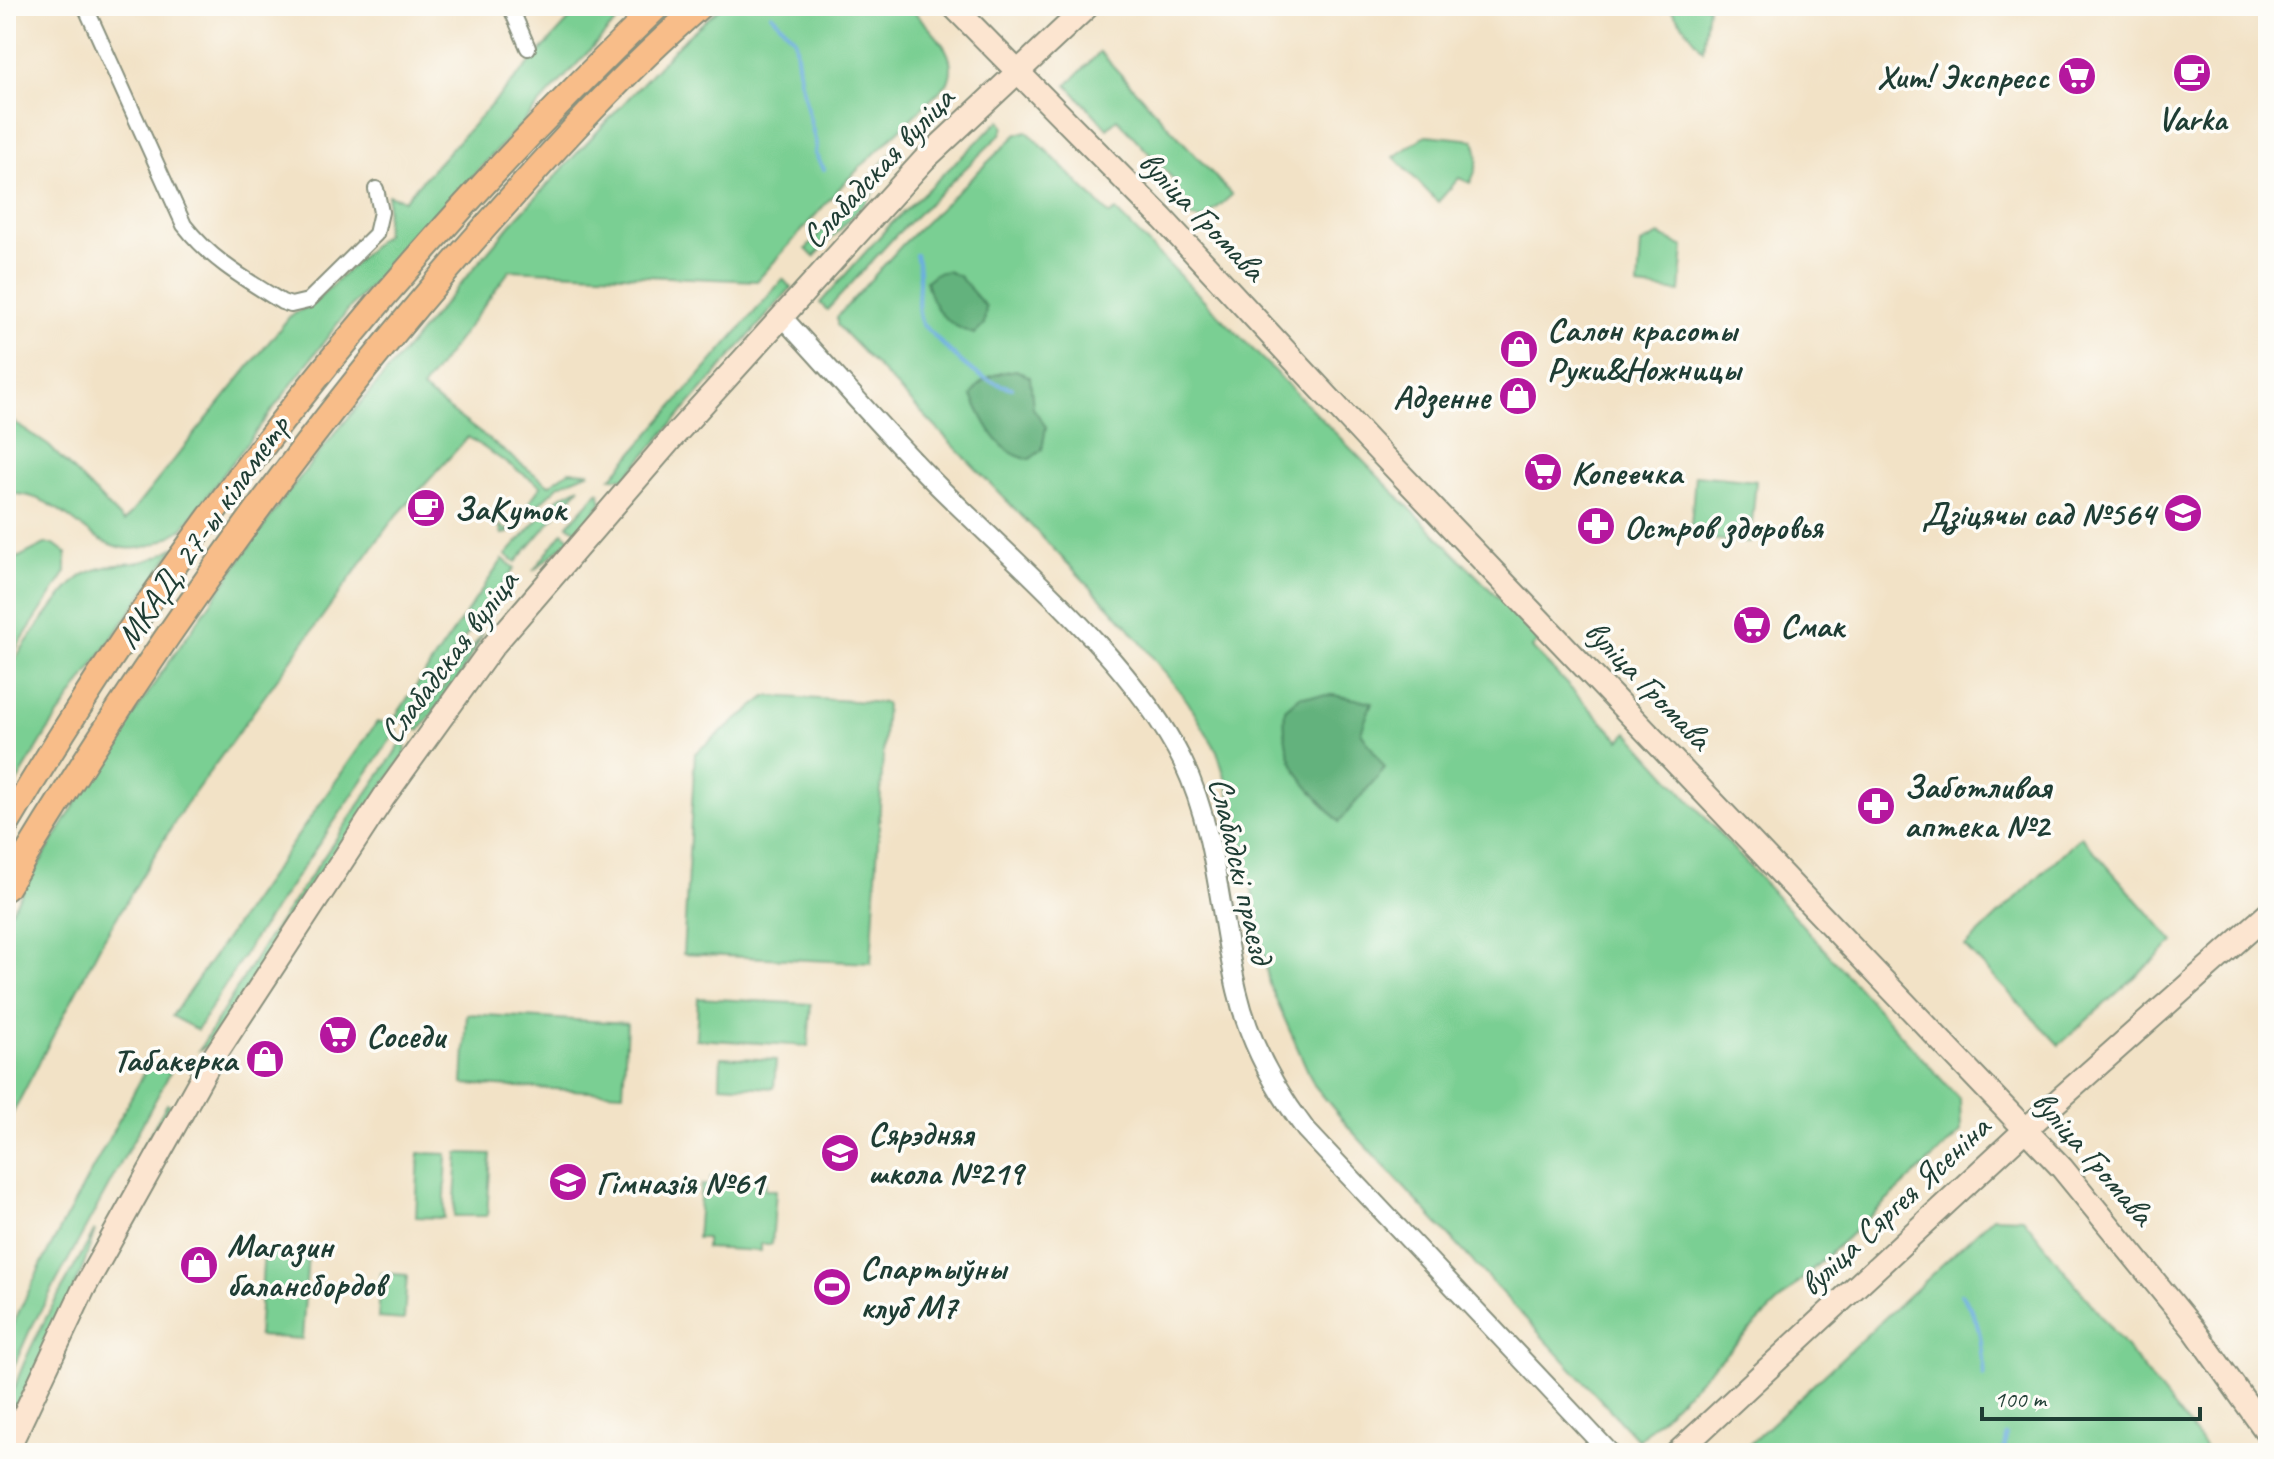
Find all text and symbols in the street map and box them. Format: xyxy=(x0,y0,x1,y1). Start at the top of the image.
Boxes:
cafe icon: Varka xyxy=(2171,52,2213,94)
place label: Хит! Экспресс xyxy=(1877,55,2050,98)
supermarket icon: Хит! Экспресс xyxy=(2056,55,2098,97)
street label: Слабадская вуліца xyxy=(792,76,965,257)
place label: Varka xyxy=(2157,97,2230,140)
street label: вуліца Громава xyxy=(1130,141,1277,291)
place label: Салон красоты Руки&Ножницы xyxy=(1547,308,1744,390)
shop icon: Салон красоты Руки&Ножницы xyxy=(1498,328,1540,370)
place label: Адзенне xyxy=(1393,375,1492,419)
shop icon: Адзенне xyxy=(1497,375,1539,417)
street label: МКАД, 27-ы кіламетр xyxy=(106,405,300,656)
supermarket icon: Копеечка xyxy=(1522,451,1564,493)
place label: Копеечка xyxy=(1571,451,1685,494)
cafe icon: ЗаКуток xyxy=(405,487,447,529)
place label: ЗаКуток xyxy=(454,487,568,530)
place label: Дзіцячы сад №564 xyxy=(1922,492,2159,536)
school or university icon: Дзіцячы сад №564 xyxy=(2162,492,2204,534)
pharmacy icon: Остров здоровья xyxy=(1575,505,1617,547)
place label: Остров здоровья xyxy=(1624,505,1824,549)
street label: Слабадская вуліца xyxy=(369,560,529,751)
supermarket icon: Смак xyxy=(1731,604,1773,646)
place label: Смак xyxy=(1780,604,1846,647)
street label: вуліца Громава xyxy=(1576,610,1723,760)
place label: Заботливая аптека №2 xyxy=(1904,765,2053,847)
street label: Слабадскі праезд xyxy=(1199,773,1284,970)
pharmacy icon: Заботливая аптека №2 xyxy=(1855,785,1897,827)
supermarket icon: Соседи xyxy=(317,1014,359,1056)
place label: Соседи xyxy=(366,1014,447,1057)
place label: Табакерка xyxy=(113,1038,240,1081)
shop icon: Табакерка xyxy=(244,1038,286,1080)
street label: вуліца Громава xyxy=(2023,1081,2166,1236)
street label: вуліца Сяргея Ясеніна xyxy=(1790,1104,2001,1305)
place label: Сярэдняя школа №219 xyxy=(868,1112,1027,1194)
school or university icon: Сярэдняя школа №219 xyxy=(819,1132,861,1174)
school or university icon: Гімназія №61 xyxy=(547,1161,589,1203)
place label: Гімназія №61 xyxy=(596,1161,767,1204)
place label: Магазин балансбордов xyxy=(227,1224,391,1306)
shop icon: Магазин балансбордов xyxy=(178,1244,220,1286)
place label: Спартыўны клуб М7 xyxy=(860,1246,1009,1328)
sports icon: Спартыўны клуб М7 xyxy=(811,1266,853,1308)
scale bar xyxy=(1982,1371,2200,1421)
text: 100 m xyxy=(1994,1384,2048,1414)

